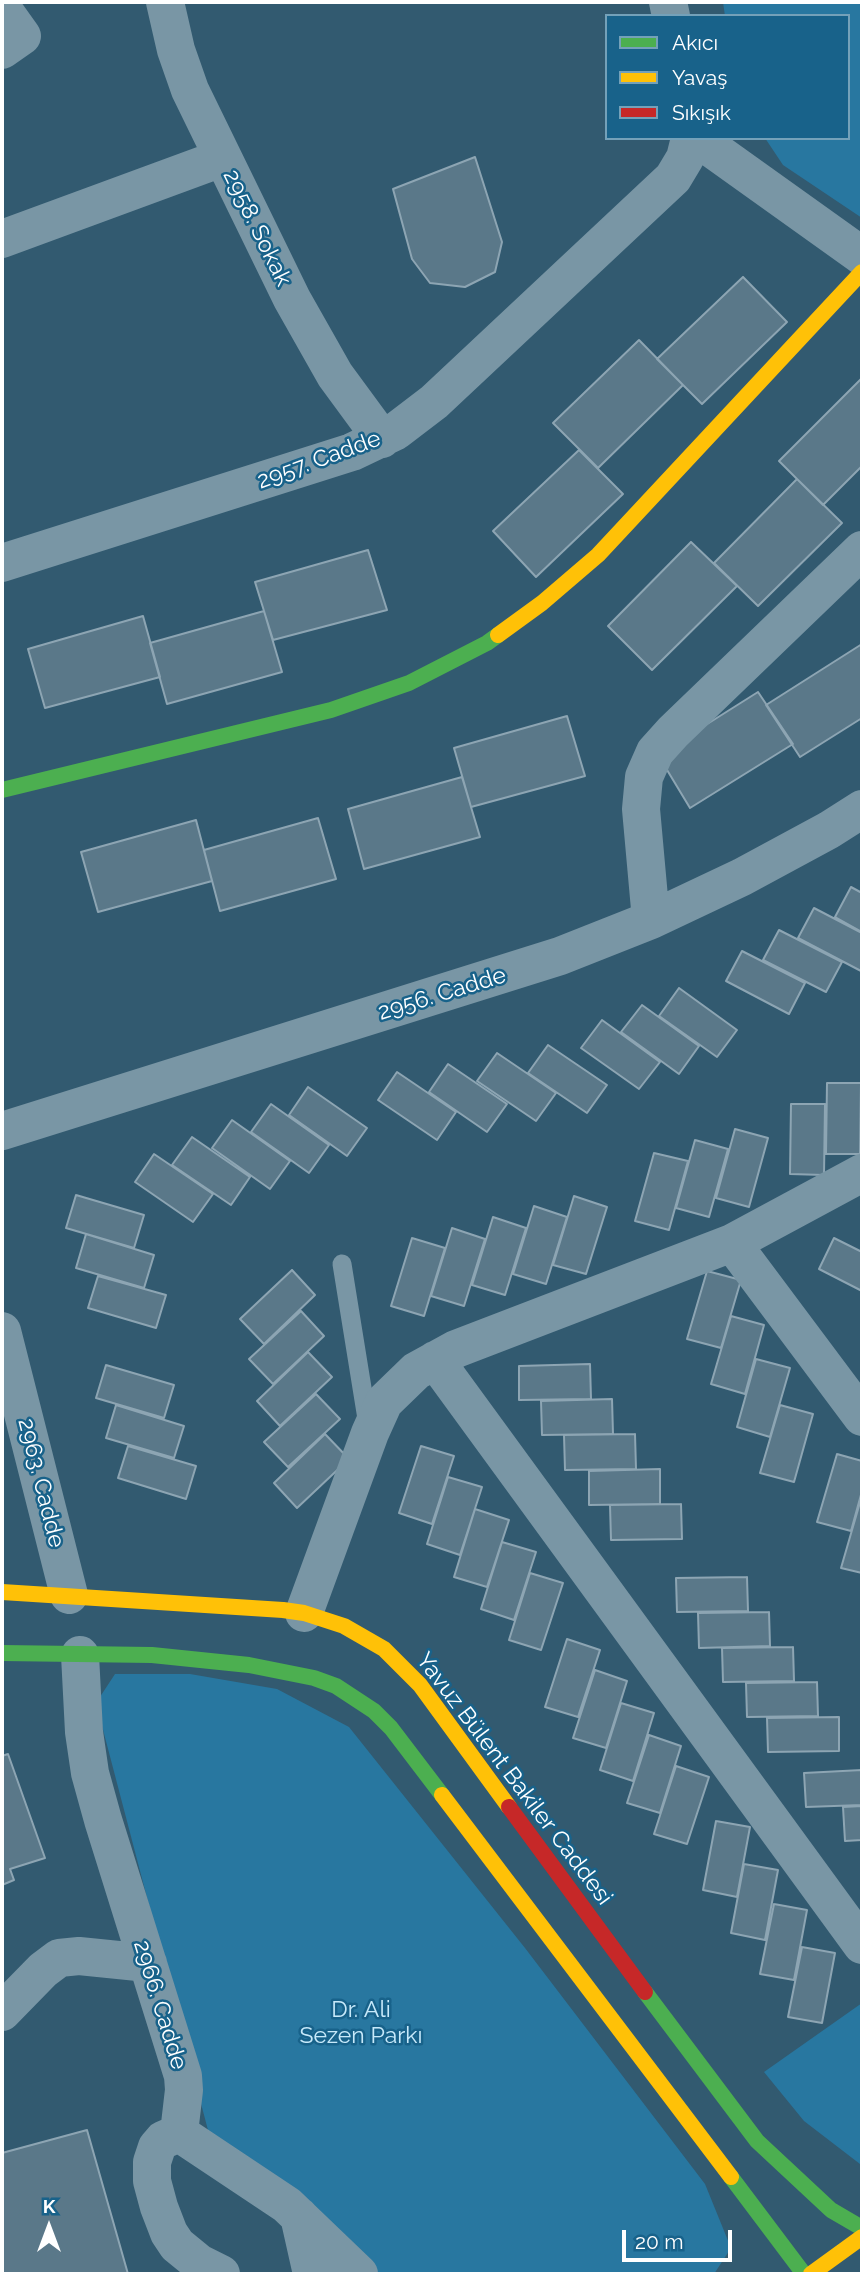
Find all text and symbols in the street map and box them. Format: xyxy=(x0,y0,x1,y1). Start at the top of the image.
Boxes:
legend xyxy=(605,14,850,140)
text: Akıcı xyxy=(672,30,718,55)
text: Yavaş xyxy=(672,65,727,90)
text: Sıkışık xyxy=(672,100,731,125)
street label: 2958. Sokak xyxy=(217,165,297,291)
street label: 2957. Cadde xyxy=(254,425,384,495)
street label: 2956. Cadde xyxy=(375,961,509,1027)
street label: 2963. Cadde xyxy=(12,1416,70,1550)
street label: Yavuz Bülent Bakiler Caddesi xyxy=(410,1647,618,1911)
street label: 2966. Cadde xyxy=(127,1937,193,2073)
park label: Dr. Ali Sezen Parkı xyxy=(299,1996,423,2050)
north arrow xyxy=(14,2192,84,2262)
text: K xyxy=(43,2195,55,2217)
scale bar xyxy=(626,2216,736,2260)
text: 20 m xyxy=(635,2229,683,2254)

